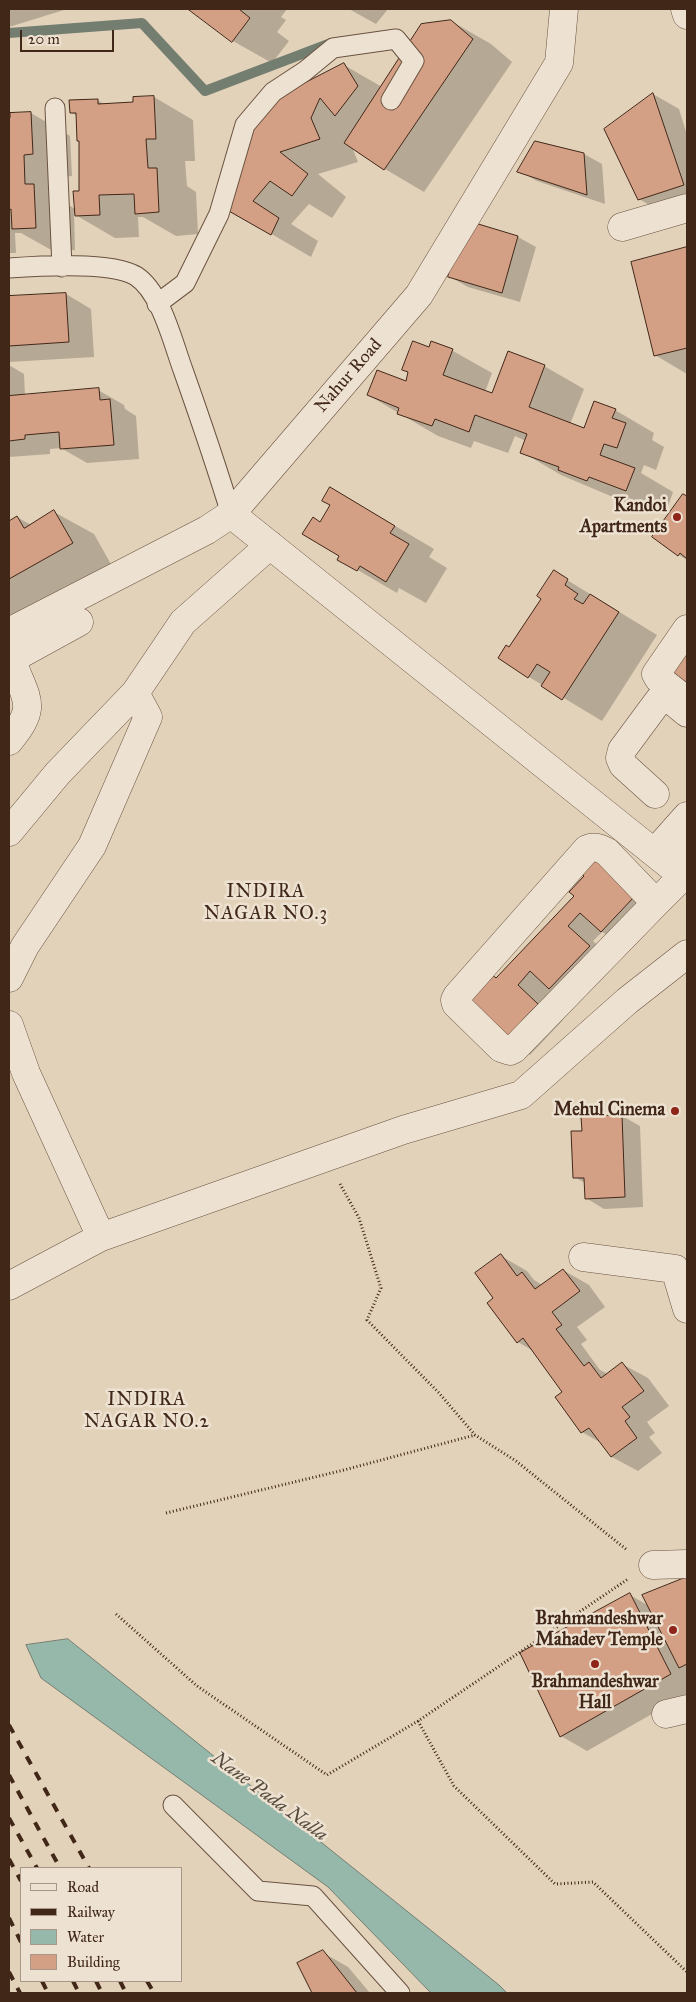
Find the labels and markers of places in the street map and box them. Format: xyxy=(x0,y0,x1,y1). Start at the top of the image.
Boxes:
place label: Kandoi Apartments xyxy=(580,496,667,538)
marker: Kandoi Apartments xyxy=(671,511,683,523)
place label: Mehul Cinema xyxy=(554,1100,665,1122)
marker: Mehul Cinema xyxy=(669,1105,681,1117)
place label: Brahmandeshwar Mahadev Temple xyxy=(535,1609,663,1652)
marker: Brahmandeshwar Mahadev Temple xyxy=(667,1624,679,1636)
marker: Brahmandeshwar Hall xyxy=(589,1658,601,1670)
place label: Brahmandeshwar Hall xyxy=(531,1672,659,1715)

